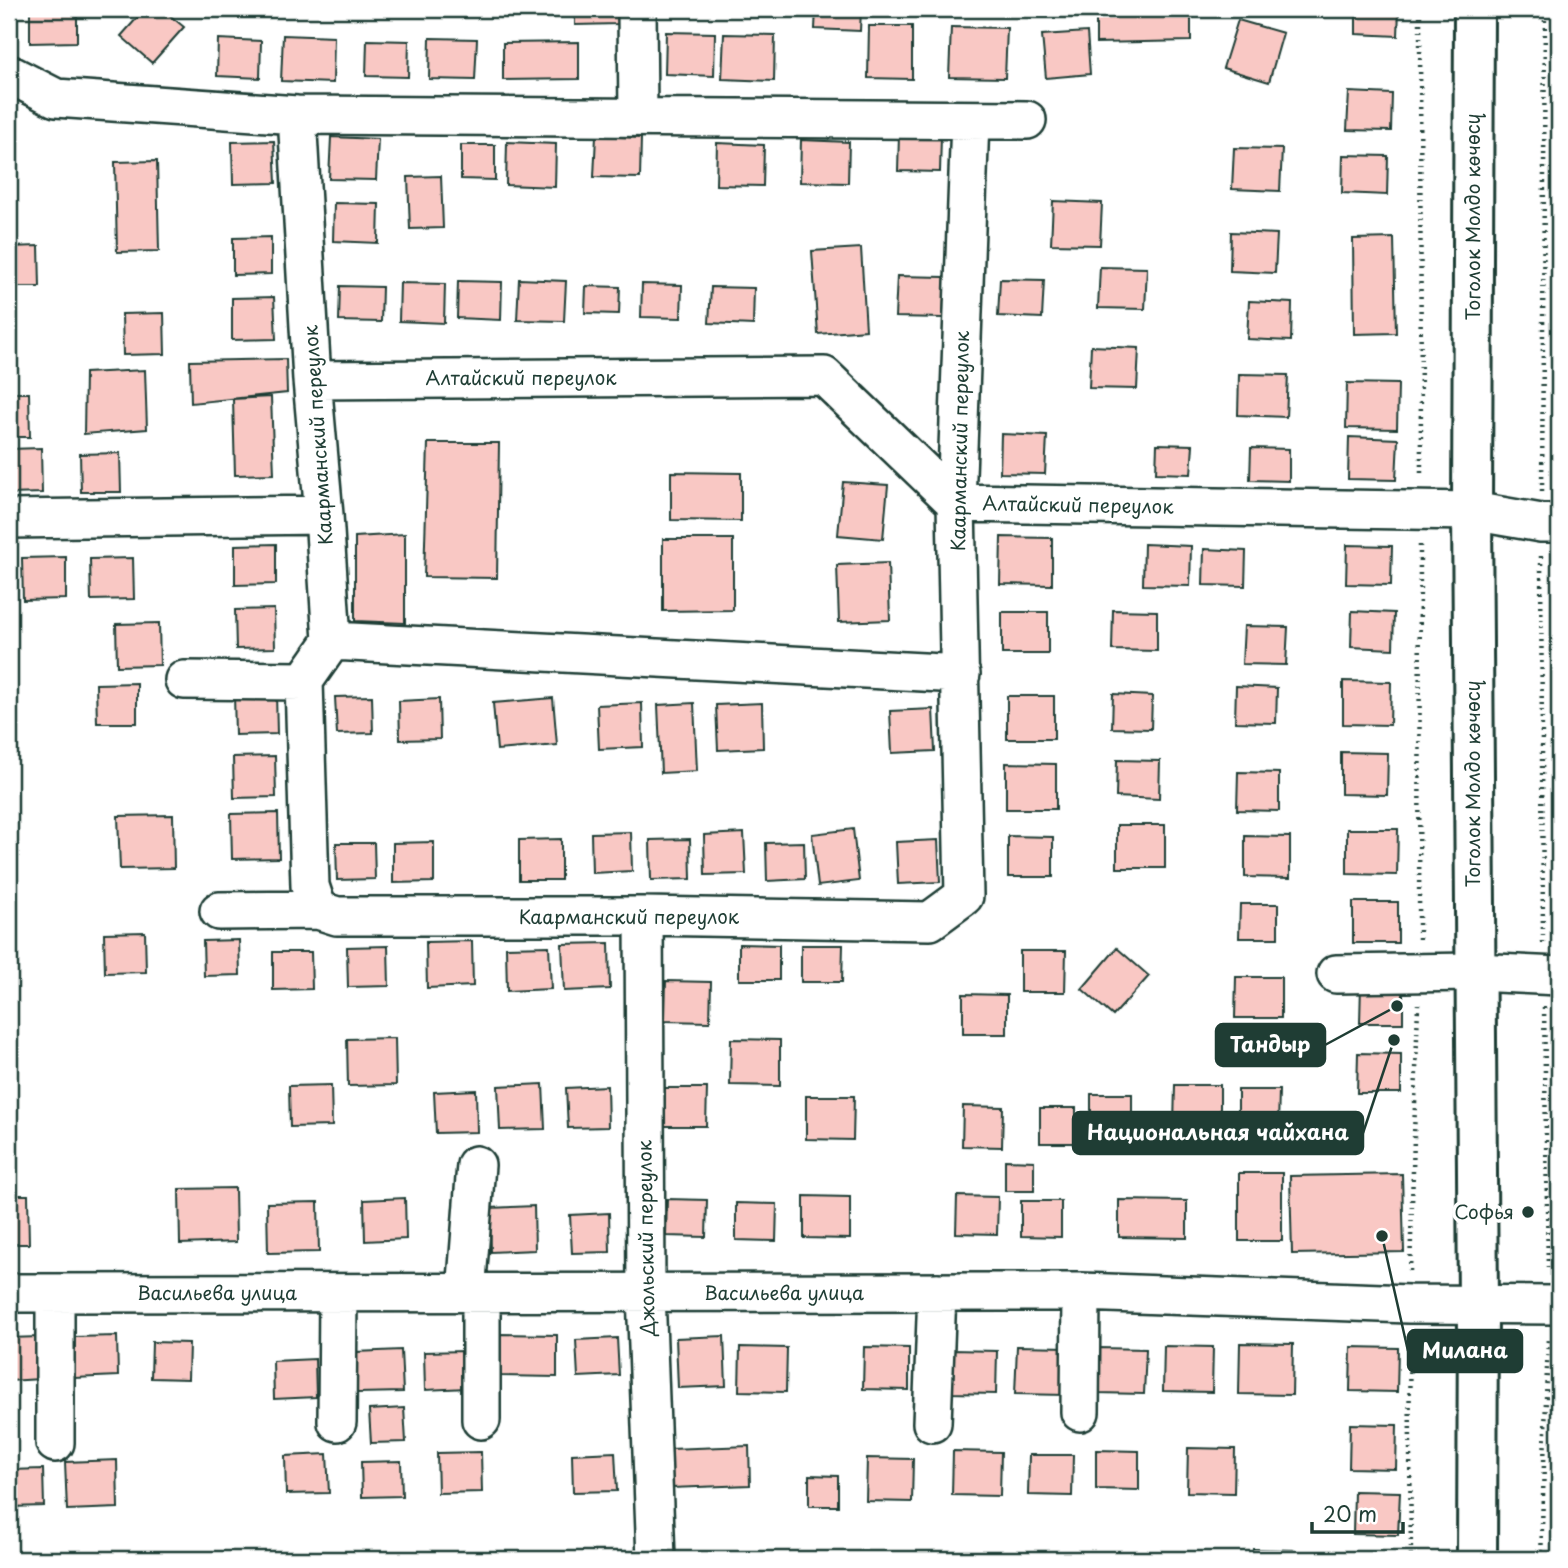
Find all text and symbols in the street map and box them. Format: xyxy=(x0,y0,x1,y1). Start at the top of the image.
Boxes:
street label: Тоголок Молдо көчөсү xyxy=(1458,113,1486,321)
street label: Каарманский переулок xyxy=(295,323,339,546)
street label: Каарманский переулок xyxy=(943,330,975,551)
street label: Алтайский переулок xyxy=(425,363,617,391)
street label: Алтайский переулок xyxy=(982,488,1175,520)
street label: Тоголок Молдо көчөсү xyxy=(1458,680,1486,888)
street label: Каарманский переулок xyxy=(519,902,740,930)
callout: Тандыр xyxy=(1216,1024,1325,1066)
text: Тандыр xyxy=(1230,1027,1310,1059)
callout: Национальная чайхана xyxy=(1073,1112,1363,1154)
text: Национальная чайхана xyxy=(1087,1115,1349,1147)
street label: Джольский переулок xyxy=(629,1139,661,1337)
place label: Софья xyxy=(1454,1197,1514,1225)
marker: Софья xyxy=(1520,1204,1536,1220)
street label: Васильева улица xyxy=(137,1278,297,1306)
street label: Васильева улица xyxy=(704,1278,864,1306)
callout: Милана xyxy=(1408,1330,1522,1372)
text: Милана xyxy=(1422,1333,1508,1365)
scale bar xyxy=(1312,1491,1404,1535)
text: 20 m xyxy=(1323,1497,1377,1529)

